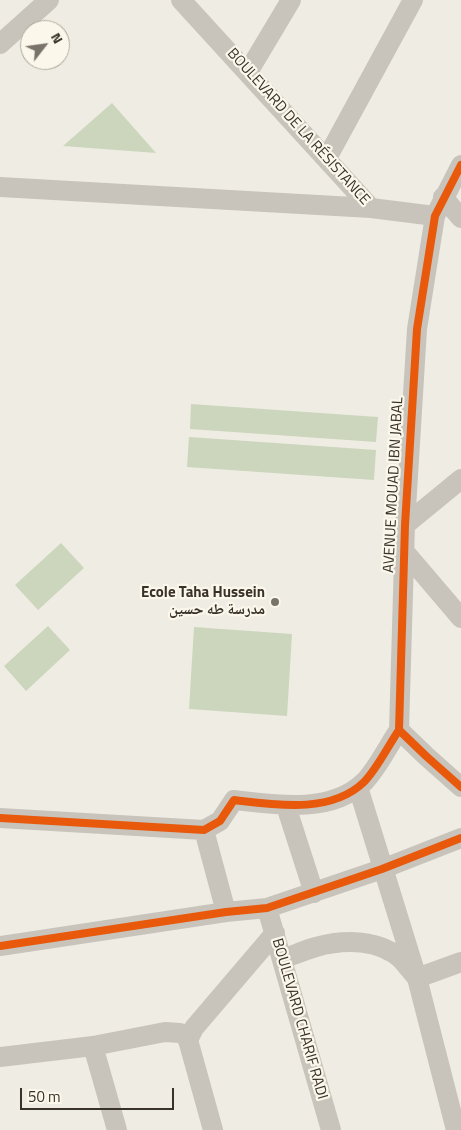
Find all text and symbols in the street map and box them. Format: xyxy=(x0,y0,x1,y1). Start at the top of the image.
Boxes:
north arrow xyxy=(20,20,70,70)
text: N xyxy=(46,28,69,47)
street label: BOULEVARD DE LA RÉSISTANCE xyxy=(223,45,373,209)
street label: AVENUE MOUAD IBN JABAL xyxy=(380,397,408,573)
place label: Ecole Taha Hussein مدرسة طه حسين xyxy=(141,584,265,619)
marker: Ecole Taha Hussein مدرسة طه حسين xyxy=(269,596,281,608)
street label: BOULEVARD CHARIF RADI xyxy=(267,936,331,1102)
scale bar xyxy=(22,1078,176,1110)
text: 50 m xyxy=(28,1085,61,1108)

